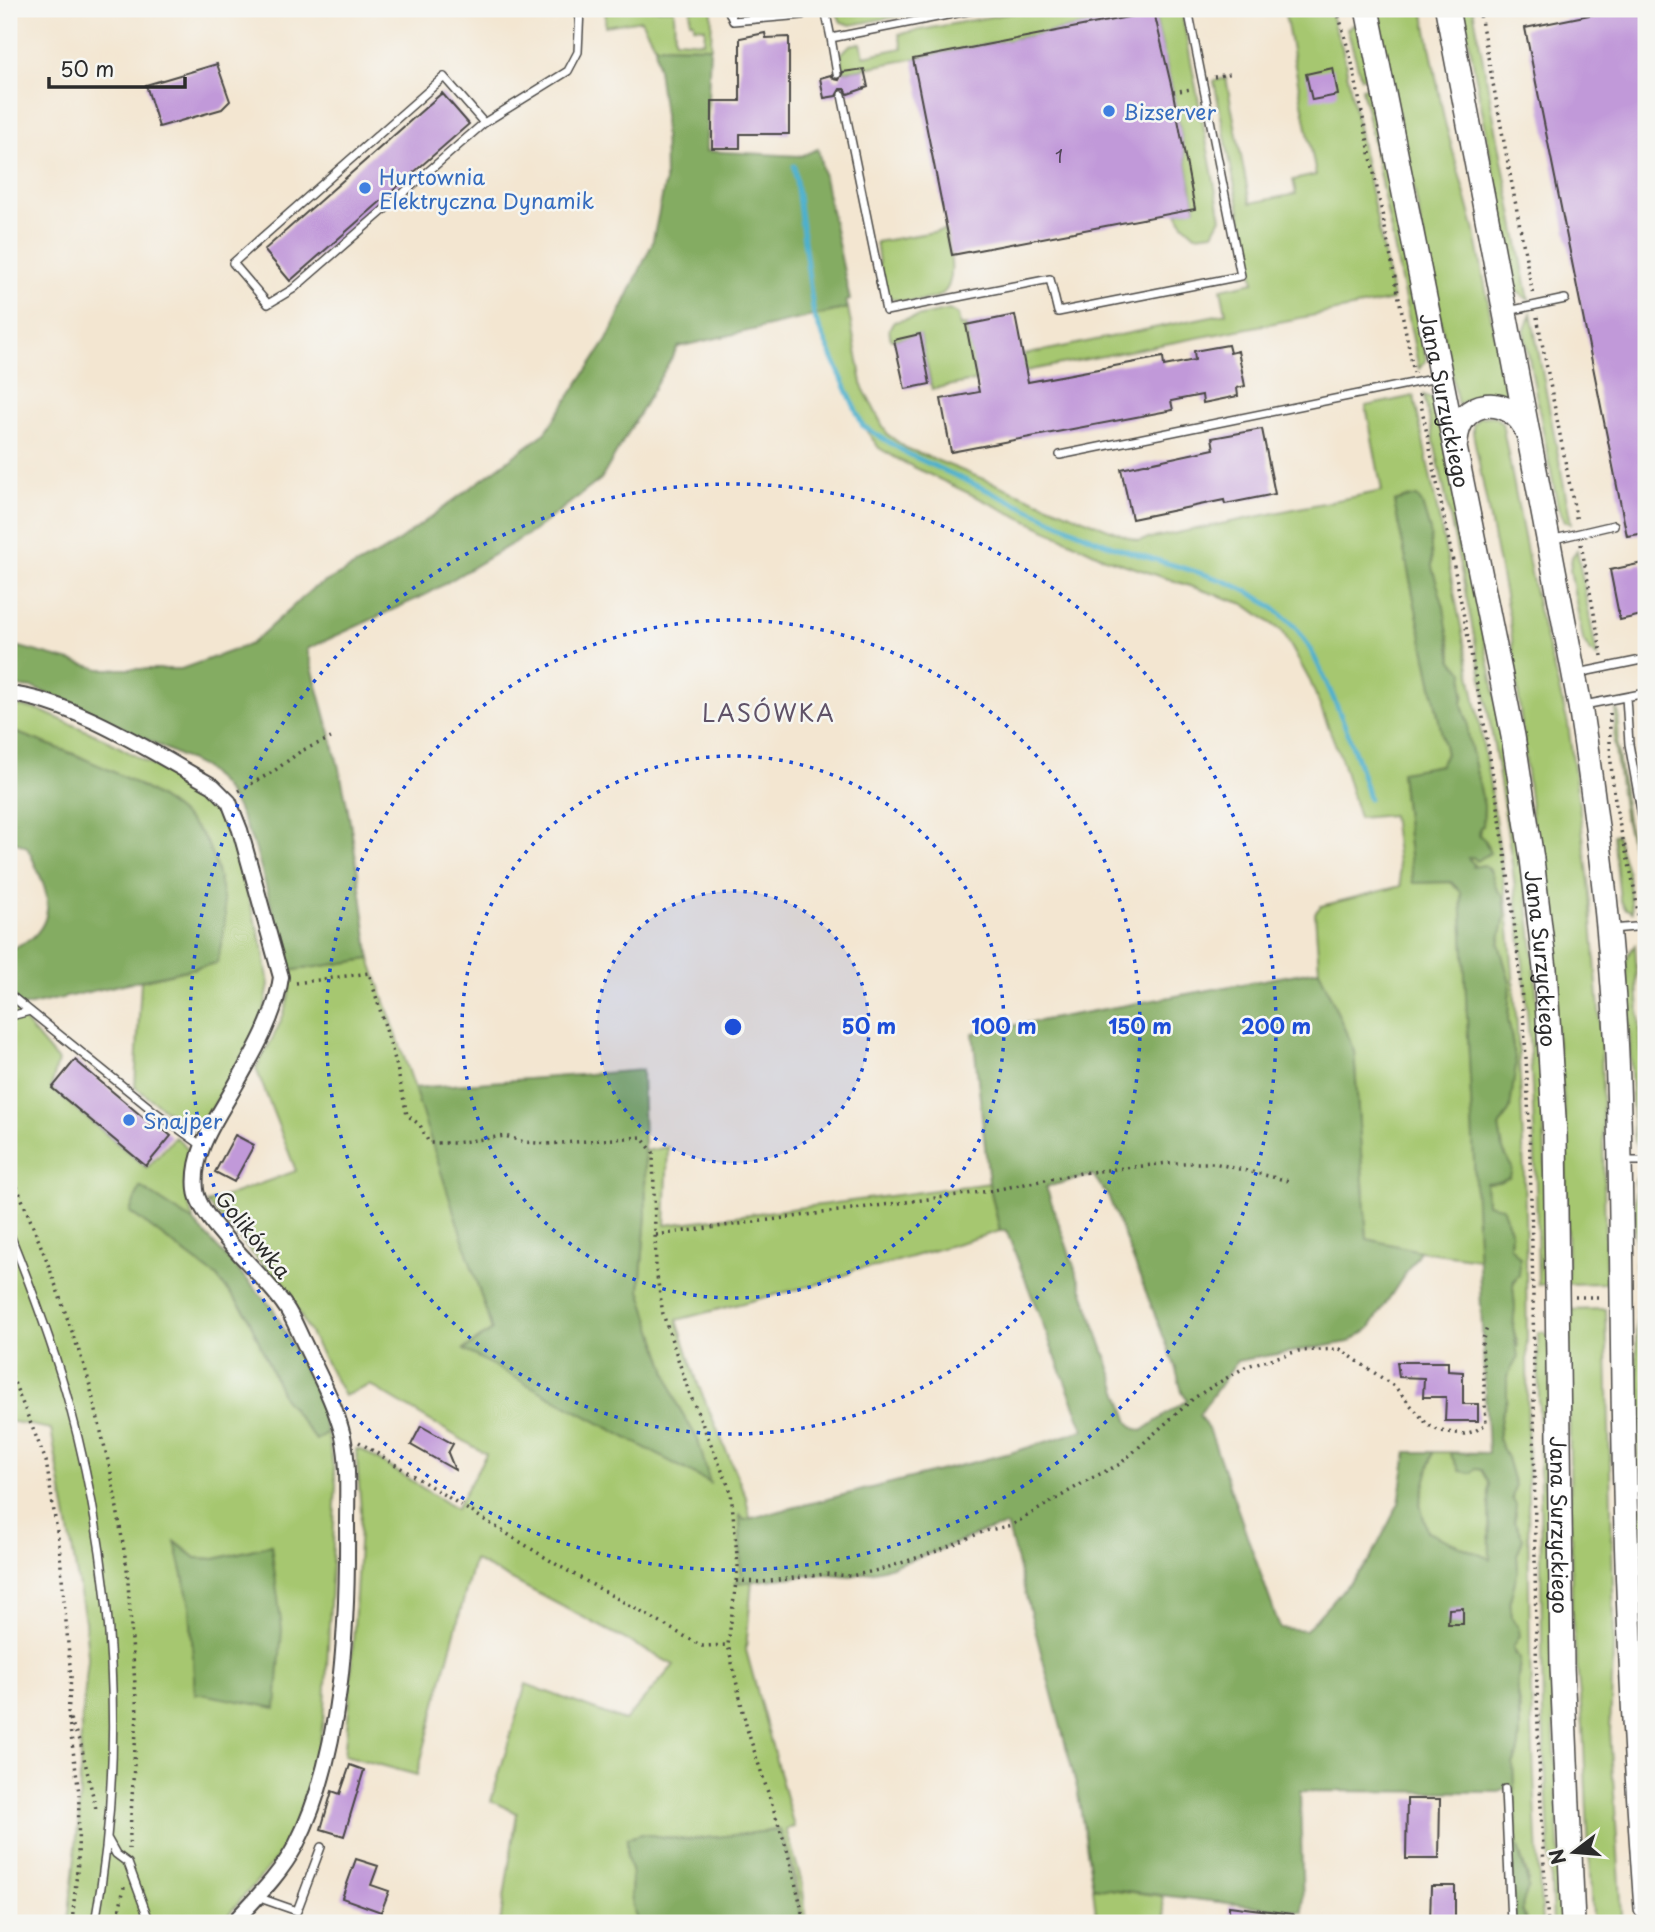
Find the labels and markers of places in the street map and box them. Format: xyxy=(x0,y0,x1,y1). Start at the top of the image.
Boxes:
place label: Bizserver xyxy=(1123,95,1216,127)
marker: Bizserver xyxy=(1101,103,1117,119)
place label: Hurtownia Elektryczna Dynamik xyxy=(379,160,594,216)
marker: Hurtownia Elektryczna Dynamik xyxy=(357,180,373,196)
centre of rings xyxy=(721,1015,745,1039)
place label: Snajper xyxy=(143,1104,223,1136)
marker: Snajper xyxy=(121,1112,137,1128)

